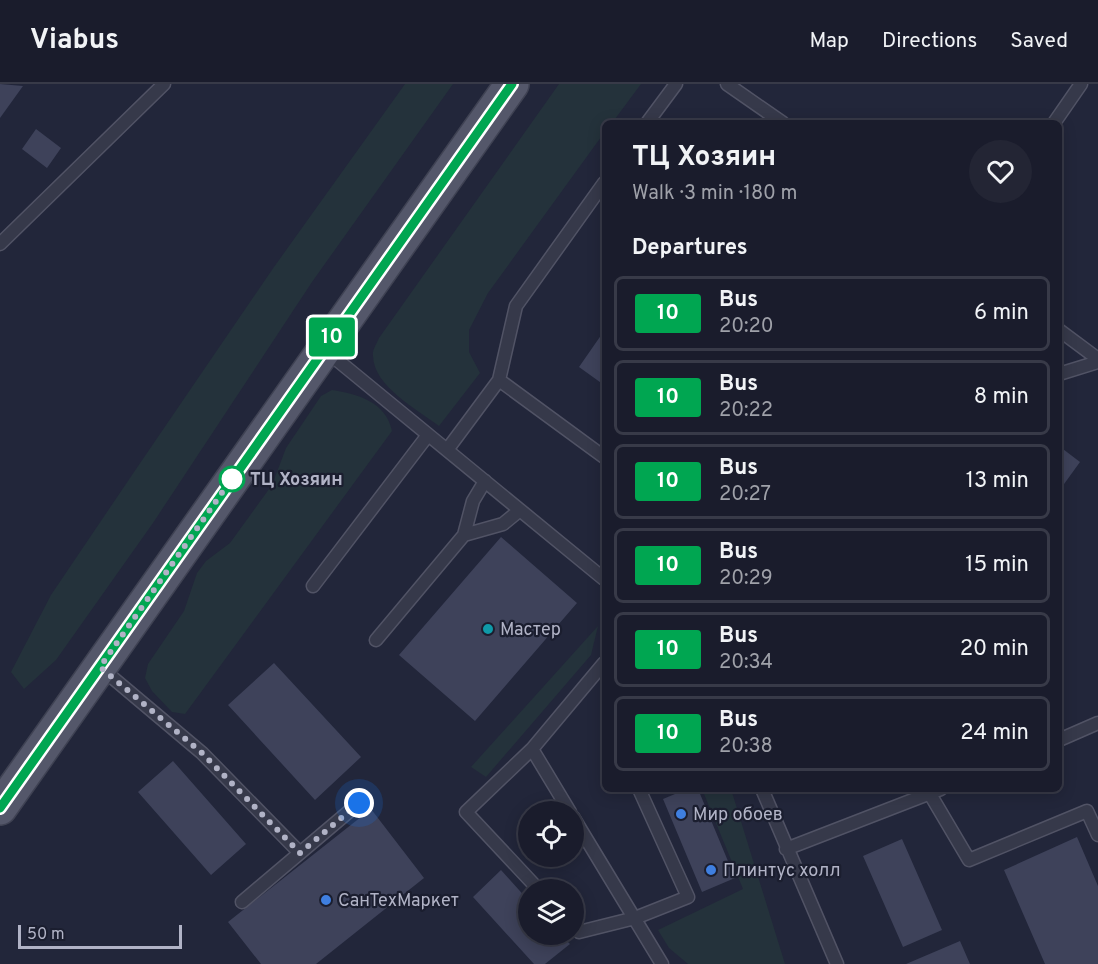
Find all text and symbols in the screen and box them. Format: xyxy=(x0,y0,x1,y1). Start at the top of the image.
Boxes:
text: Viabus xyxy=(30,23,119,59)
text: Map xyxy=(809,28,849,55)
text: Directions xyxy=(882,28,977,55)
text: Saved xyxy=(1010,28,1068,55)
text: ТЦ Хозяин xyxy=(632,140,776,176)
button: heart xyxy=(969,140,1032,203)
text: Walk · 3 min · 180 m xyxy=(632,181,797,207)
text: Departures xyxy=(632,235,748,262)
text: Bus xyxy=(719,287,758,314)
text: 10 xyxy=(657,300,679,327)
text: 6 min xyxy=(974,300,1029,327)
text: 20:20 xyxy=(719,314,774,340)
line badge: 10 xyxy=(305,318,359,356)
text: 10 xyxy=(321,324,343,351)
text: Bus xyxy=(719,371,758,398)
text: 10 xyxy=(657,384,679,411)
text: 8 min xyxy=(974,384,1029,411)
text: 20:22 xyxy=(719,398,773,424)
text: Bus xyxy=(719,455,758,482)
marker: ТЦ Хозяин xyxy=(219,466,245,492)
text: 10 xyxy=(657,468,679,495)
text: 13 min xyxy=(966,468,1029,495)
place label: ТЦ Хозяин xyxy=(250,469,343,492)
text: 20:27 xyxy=(719,482,771,508)
text: Bus xyxy=(719,539,758,566)
text: 10 xyxy=(657,552,679,579)
text: 15 min xyxy=(965,552,1029,579)
text: 20:29 xyxy=(719,566,773,592)
place label: Мастер xyxy=(500,619,561,642)
marker: Мастер xyxy=(481,622,495,636)
text: Bus xyxy=(719,623,758,650)
text: 10 xyxy=(657,636,679,663)
text: 20 min xyxy=(960,636,1029,663)
text: 20:34 xyxy=(719,650,773,676)
text: Bus xyxy=(719,707,758,734)
text: 10 xyxy=(657,720,679,747)
text: 24 min xyxy=(960,720,1029,747)
text: 20:38 xyxy=(719,734,773,760)
your location xyxy=(344,788,374,818)
map controls xyxy=(518,801,584,945)
button: locate xyxy=(518,801,584,867)
place label: Мир обоев xyxy=(693,804,783,827)
marker: Мир обоев xyxy=(674,807,688,821)
place label: Плинтус холл xyxy=(723,860,841,883)
marker: Плинтус холл xyxy=(704,863,718,877)
button: layers xyxy=(518,879,584,945)
place label: СанТехМаркет xyxy=(338,890,459,913)
marker: СанТехМаркет xyxy=(319,893,333,907)
scale bar xyxy=(18,922,182,950)
text: 50 m xyxy=(27,925,65,945)

